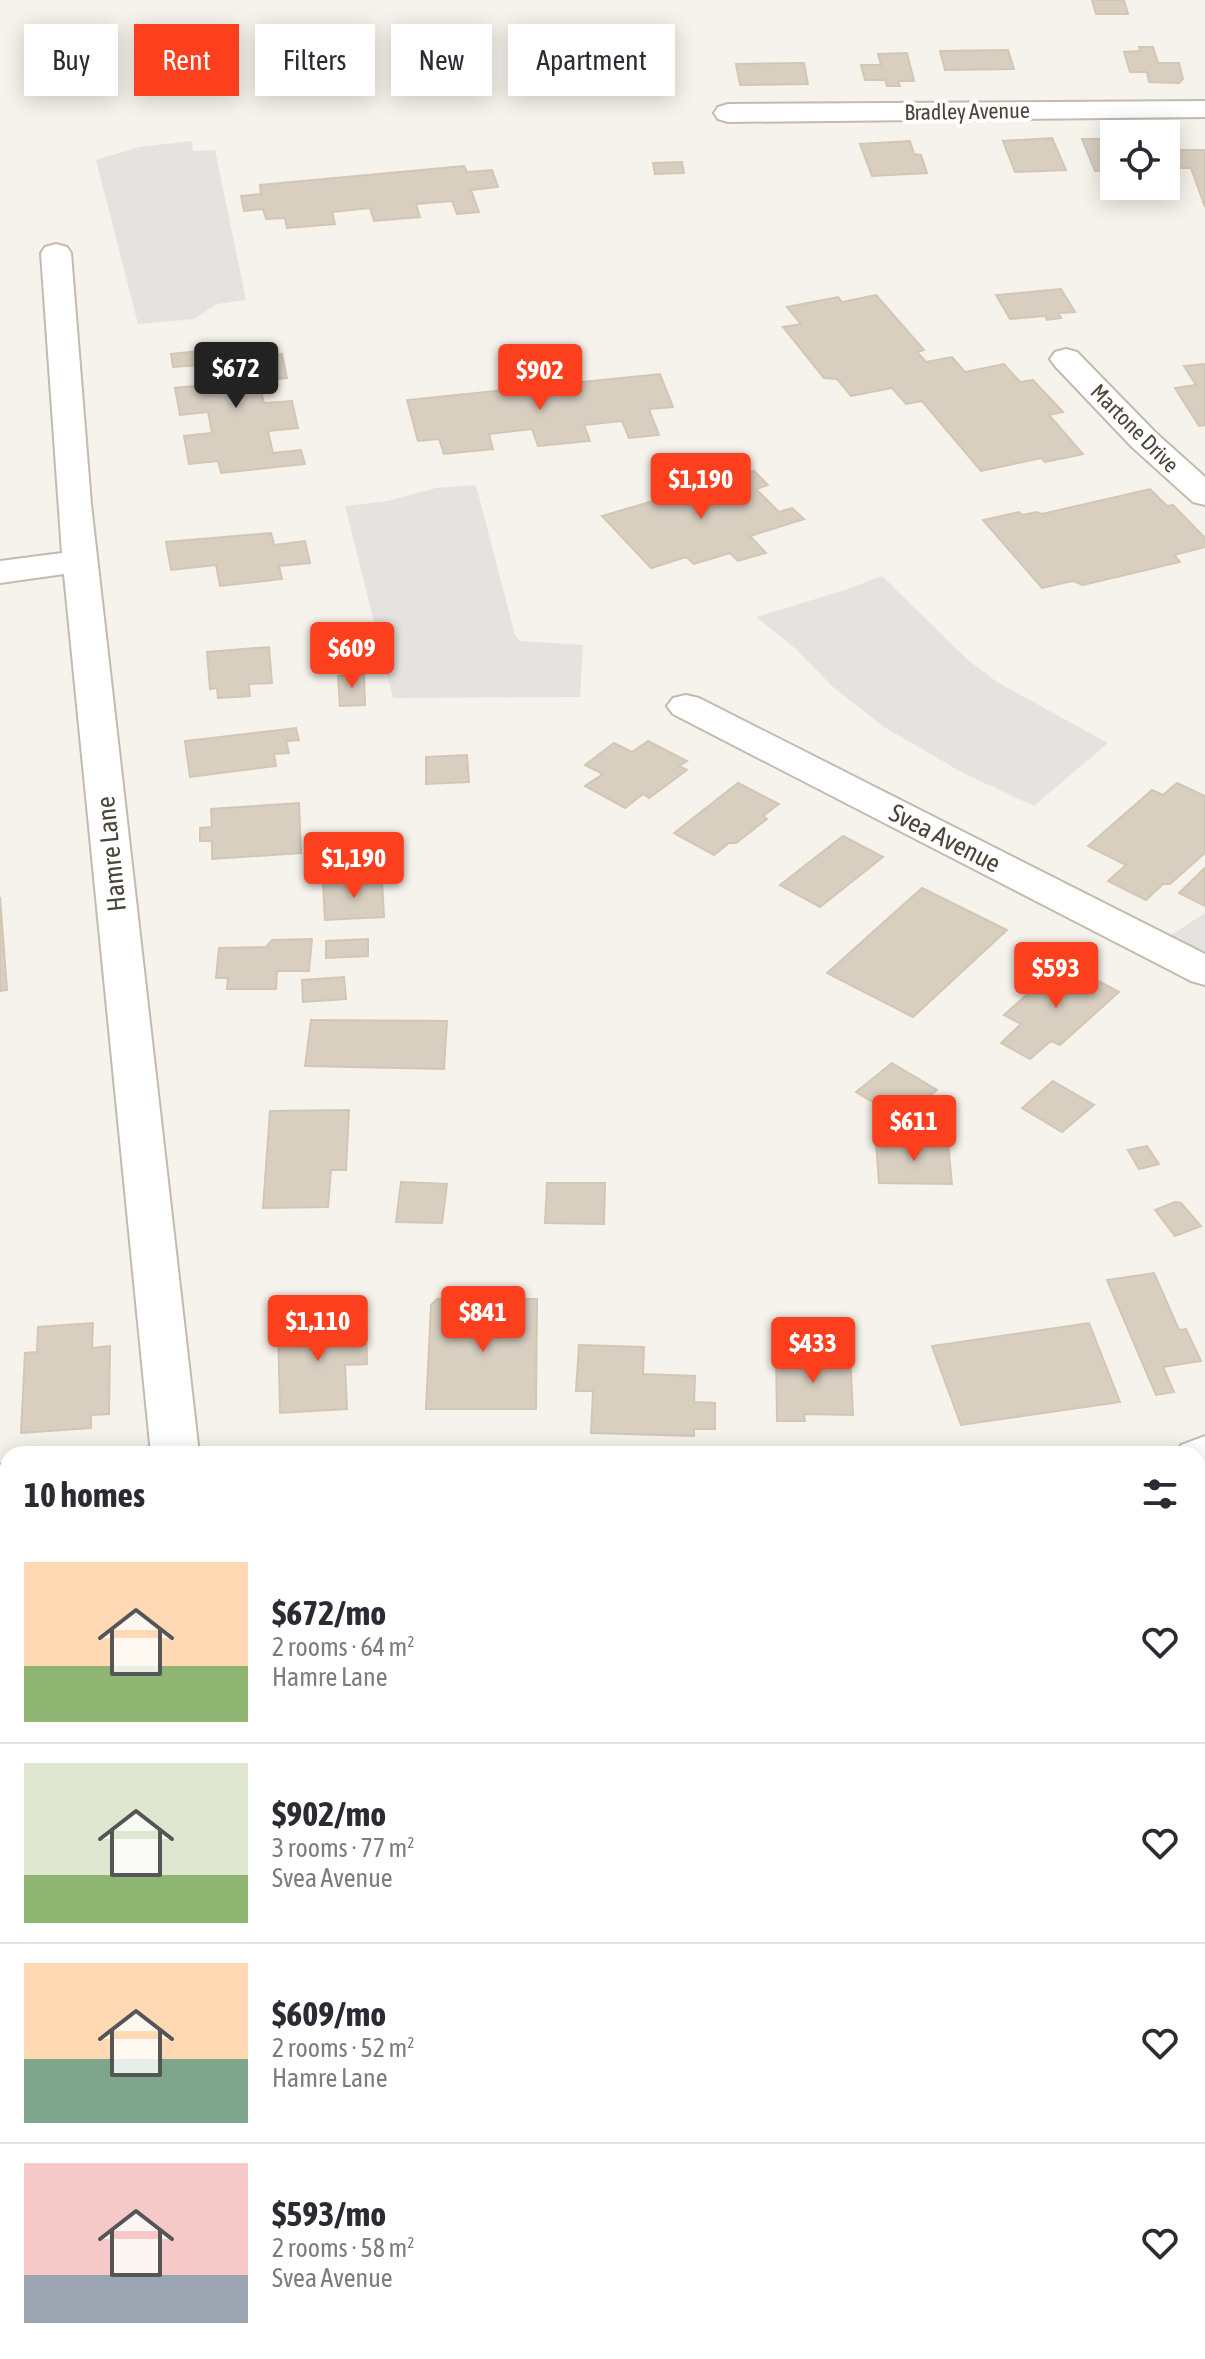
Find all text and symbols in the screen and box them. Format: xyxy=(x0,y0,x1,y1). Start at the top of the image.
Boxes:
chip: Buy xyxy=(24,24,118,96)
chip: Rent xyxy=(134,24,239,96)
chip: Filters xyxy=(255,24,375,96)
chip: New xyxy=(391,24,492,96)
chip: Apartment xyxy=(508,24,675,96)
street label: Bradley Avenue xyxy=(904,97,1030,125)
map controls xyxy=(1100,120,1180,200)
button: locate xyxy=(1100,120,1180,200)
pin: $672 xyxy=(189,342,283,410)
pin: $902 xyxy=(493,344,587,412)
text: $672 xyxy=(212,353,260,383)
text: $902 xyxy=(516,355,564,385)
street label: Martone Drive xyxy=(1085,378,1185,478)
pin: $1,190 xyxy=(636,453,766,521)
text: $1,190 xyxy=(669,464,733,494)
pin: $609 xyxy=(305,622,399,690)
text: $609 xyxy=(328,633,376,663)
street label: Hamre Lane xyxy=(90,795,132,913)
street label: Svea Avenue xyxy=(884,797,1006,879)
pin: $1,190 xyxy=(289,832,419,900)
text: $1,190 xyxy=(322,843,386,873)
pin: $593 xyxy=(1009,942,1103,1010)
text: $593 xyxy=(1032,953,1080,983)
pin: $611 xyxy=(867,1095,961,1163)
text: $611 xyxy=(890,1106,938,1136)
pin: $841 xyxy=(436,1286,530,1354)
pin: $1,110 xyxy=(253,1295,383,1363)
text: $841 xyxy=(459,1297,507,1327)
text: $1,110 xyxy=(286,1306,350,1336)
pin: $433 xyxy=(766,1317,860,1385)
text: $433 xyxy=(789,1328,837,1358)
icon: filters xyxy=(1138,1472,1182,1516)
text: 10 homes xyxy=(24,1475,145,1514)
text: $672/mo xyxy=(272,1593,386,1632)
icon: home xyxy=(88,1594,184,1690)
icon: heart xyxy=(1138,1620,1182,1664)
text: 2 rooms · 64 m² xyxy=(272,1632,414,1662)
text: Hamre Lane xyxy=(272,1662,388,1692)
text: $902/mo xyxy=(272,1794,386,1833)
icon: home xyxy=(88,1795,184,1891)
icon: heart xyxy=(1138,1821,1182,1865)
text: 3 rooms · 77 m² xyxy=(272,1833,414,1863)
text: Svea Avenue xyxy=(272,1863,393,1893)
text: $609/mo xyxy=(272,1994,386,2033)
icon: home xyxy=(88,1995,184,2091)
icon: heart xyxy=(1138,2021,1182,2065)
text: 2 rooms · 52 m² xyxy=(272,2033,414,2063)
text: Hamre Lane xyxy=(272,2063,388,2093)
text: $593/mo xyxy=(272,2194,386,2233)
icon: home xyxy=(88,2195,184,2291)
icon: heart xyxy=(1138,2221,1182,2265)
text: 2 rooms · 58 m² xyxy=(272,2233,414,2263)
text: Svea Avenue xyxy=(272,2263,393,2293)

